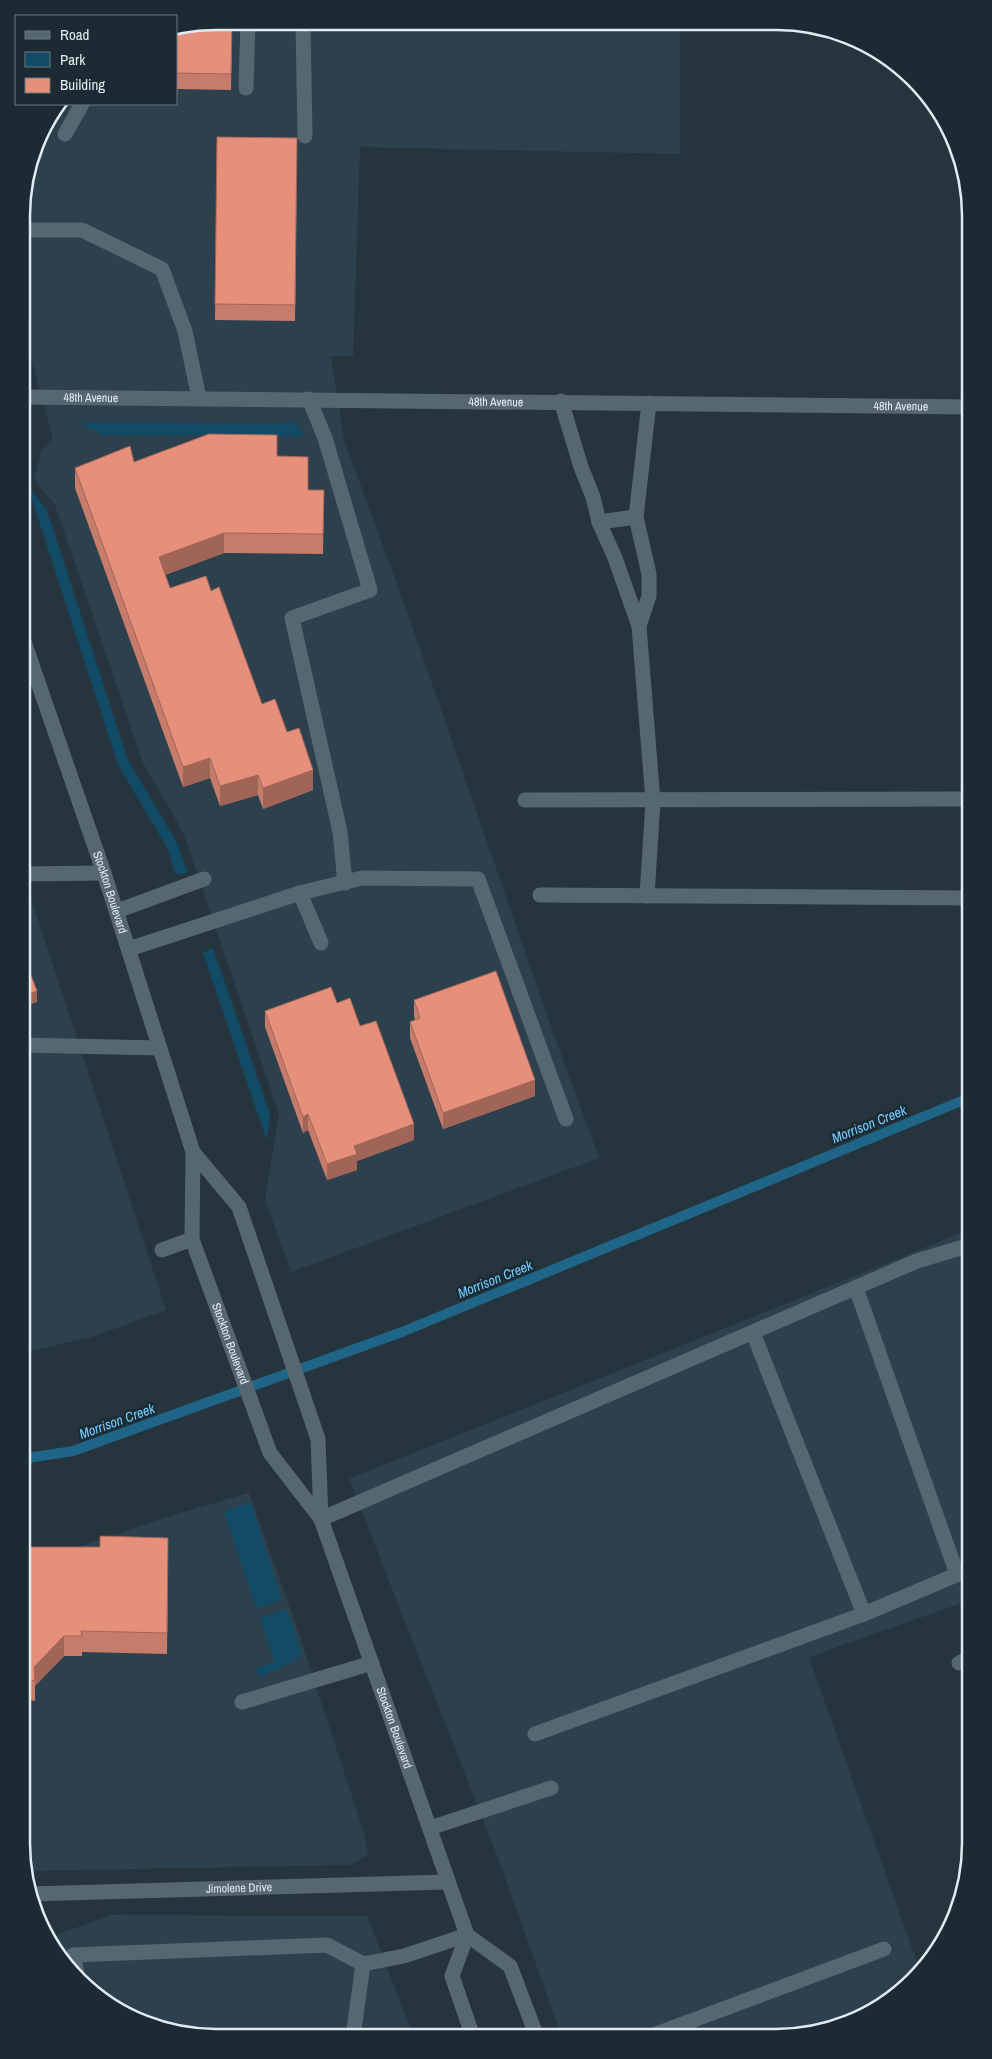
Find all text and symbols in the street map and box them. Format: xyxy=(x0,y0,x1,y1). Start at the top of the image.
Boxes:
legend xyxy=(15,15,178,105)
text: Road xyxy=(60,24,89,45)
text: Park xyxy=(60,49,86,70)
text: Building xyxy=(60,74,105,95)
street label: 48th Avenue xyxy=(64,389,118,406)
street label: 48th Avenue xyxy=(469,394,523,410)
street label: 48th Avenue xyxy=(874,398,928,415)
street label: Stockton Boulevard xyxy=(89,849,131,935)
water label: Morrison Creek xyxy=(829,1100,910,1147)
water label: Morrison Creek xyxy=(455,1255,536,1302)
street label: Stockton Boulevard xyxy=(208,1301,252,1387)
water label: Morrison Creek xyxy=(77,1399,158,1443)
street label: Stockton Boulevard xyxy=(373,1685,416,1771)
street label: Jimolene Drive xyxy=(206,1879,272,1897)

